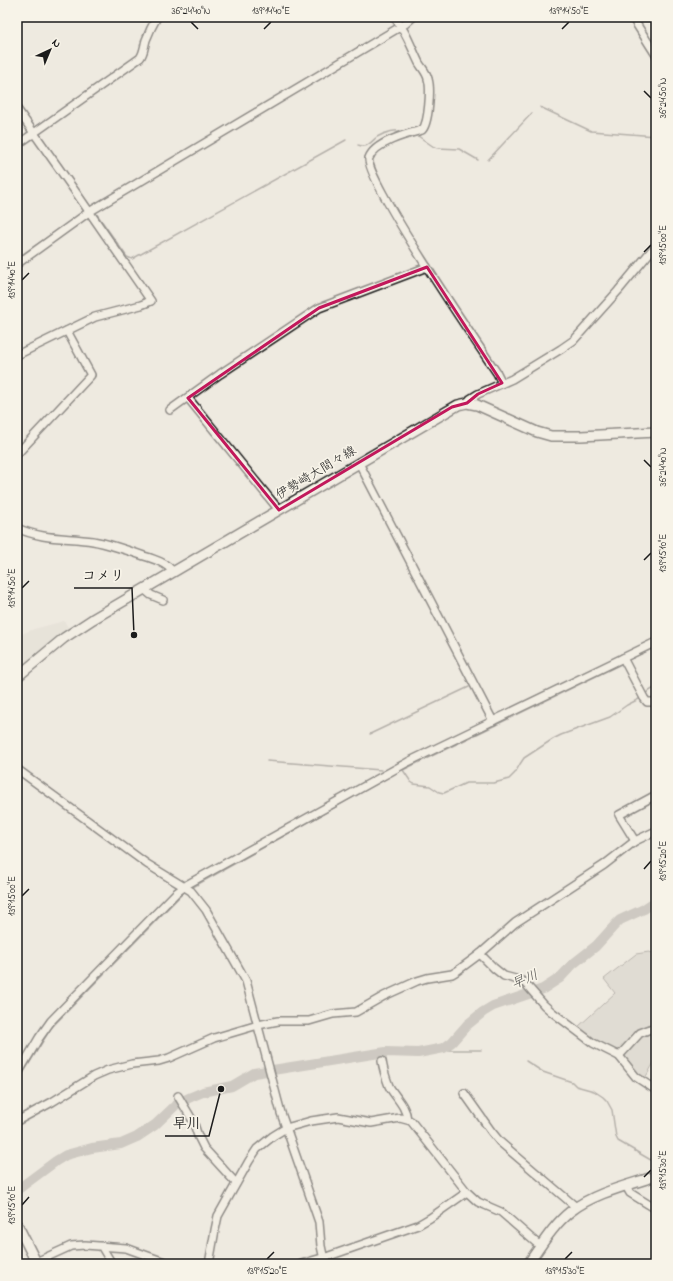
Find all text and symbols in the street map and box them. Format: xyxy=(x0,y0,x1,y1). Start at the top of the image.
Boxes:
text: 36°24'40"N xyxy=(172,4,211,19)
text: 139°14'40"E xyxy=(252,4,290,19)
text: 139°14'50"E xyxy=(549,4,589,19)
north arrow xyxy=(30,30,70,70)
text: N xyxy=(48,35,64,52)
text: 36°24'50"N xyxy=(656,78,671,118)
text: 139°15'00"E xyxy=(656,225,671,265)
text: 139°14'40"E xyxy=(5,261,20,299)
street label: 伊勢崎大間々線 xyxy=(272,441,361,505)
text: 36°24'40"N xyxy=(656,447,671,486)
text: 139°15'10"E xyxy=(656,534,671,572)
callout: コメリ xyxy=(74,562,132,588)
text: コメリ xyxy=(82,566,124,587)
text: 139°14'50"E xyxy=(5,568,20,608)
text: 139°15'20"E xyxy=(656,841,671,881)
text: 139°15'00"E xyxy=(5,876,20,916)
water label: 早川 xyxy=(508,965,542,995)
callout: 早川 xyxy=(165,1110,209,1136)
text: 早川 xyxy=(173,1114,201,1135)
text: 139°15'30"E xyxy=(656,1150,671,1190)
text: 139°15'10"E xyxy=(5,1186,20,1224)
text: 139°15'20"E xyxy=(247,1264,287,1279)
text: 139°15'30"E xyxy=(545,1264,585,1279)

